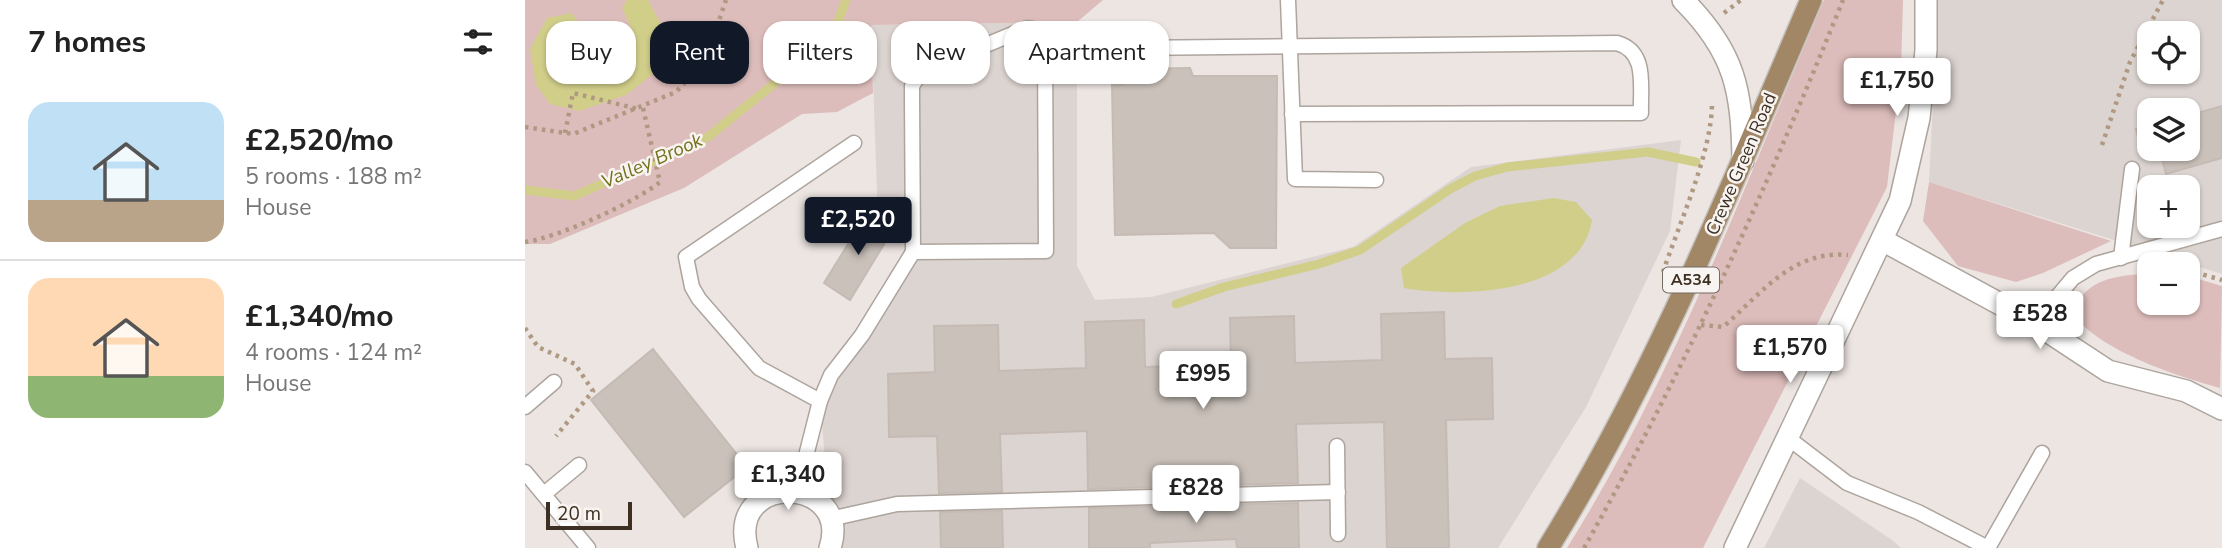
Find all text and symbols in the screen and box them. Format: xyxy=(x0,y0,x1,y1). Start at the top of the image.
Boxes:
chip: Buy xyxy=(546,21,636,84)
chip: Rent xyxy=(650,21,749,84)
chip: Filters xyxy=(763,21,877,84)
chip: New xyxy=(891,21,990,84)
chip: Apartment xyxy=(1004,21,1169,84)
map controls xyxy=(2137,21,2200,315)
button: locate xyxy=(2137,21,2200,84)
text: 7 homes xyxy=(28,22,146,63)
icon: filters xyxy=(459,23,497,61)
pin: £1,750 xyxy=(1840,58,1954,118)
text: £1,750 xyxy=(1860,65,1934,96)
street label: Crewe Green Road xyxy=(1700,89,1782,239)
button: layers xyxy=(2137,98,2200,161)
text: £2,520/mo xyxy=(245,120,394,161)
water label: Valley Brook xyxy=(597,127,707,195)
icon: home xyxy=(84,130,168,214)
text: 5 rooms · 188 m² xyxy=(245,161,422,192)
button: + xyxy=(2137,175,2200,238)
text: House xyxy=(245,192,312,223)
pin: £2,520 xyxy=(801,198,915,257)
text: £2,520 xyxy=(821,204,895,235)
button: − xyxy=(2137,252,2200,315)
road number: A534 xyxy=(1663,268,1719,292)
pin: £528 xyxy=(1999,292,2081,351)
text: £1,340/mo xyxy=(245,296,394,337)
text: £528 xyxy=(2012,298,2068,329)
icon: home xyxy=(84,306,168,390)
pin: £1,570 xyxy=(1733,326,1847,385)
text: £1,570 xyxy=(1753,332,1827,363)
text: 4 rooms · 124 m² xyxy=(245,337,422,368)
pin: £995 xyxy=(1162,352,1244,411)
text: £995 xyxy=(1175,358,1231,389)
text: House xyxy=(245,368,312,399)
pin: £1,340 xyxy=(731,452,845,512)
text: £1,340 xyxy=(751,459,825,490)
pin: £828 xyxy=(1155,466,1237,525)
text: £828 xyxy=(1168,472,1224,503)
scale bar xyxy=(546,499,632,531)
text: 20 m xyxy=(557,501,601,527)

